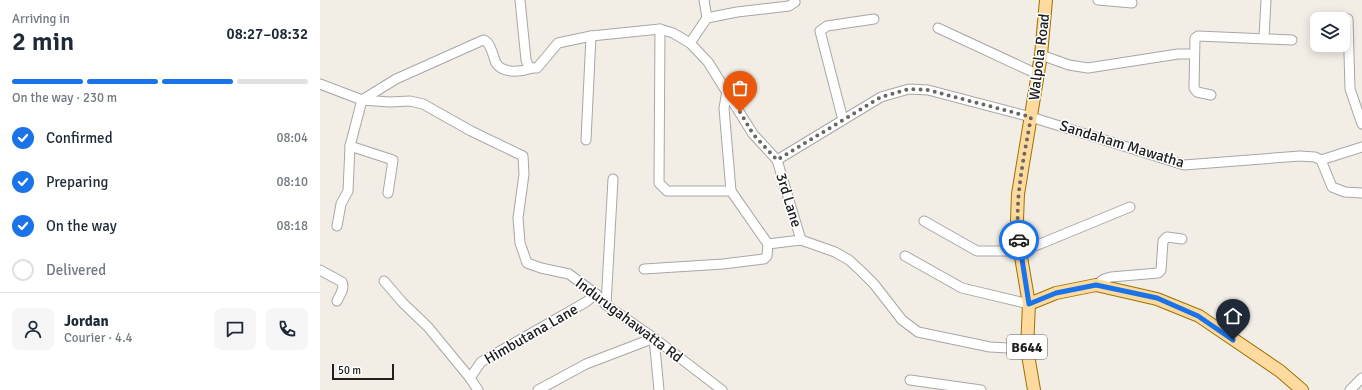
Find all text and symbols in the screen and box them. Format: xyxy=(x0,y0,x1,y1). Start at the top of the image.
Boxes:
text: Arriving in xyxy=(12,11,70,27)
street label: Walpola Road xyxy=(1025,12,1053,101)
map controls xyxy=(1310,12,1350,52)
button: layers xyxy=(1310,12,1350,52)
text: 08:27–08:32 xyxy=(227,25,308,43)
text: 2 min xyxy=(12,26,74,58)
pin xyxy=(723,71,757,112)
icon: bag xyxy=(729,77,751,99)
text: On the way · 230 m xyxy=(12,90,117,106)
street label: Sandaham Mawatha xyxy=(1057,116,1187,172)
icon: check xyxy=(12,127,34,149)
text: Confirmed xyxy=(46,129,113,147)
text: 08:04 xyxy=(276,130,308,146)
icon: check xyxy=(12,171,34,193)
street label: 3rd Lane xyxy=(772,171,806,229)
text: Preparing xyxy=(46,173,109,191)
text: 08:10 xyxy=(276,174,308,190)
icon: check xyxy=(12,215,34,237)
text: On the way xyxy=(46,217,117,235)
text: 08:18 xyxy=(276,218,308,234)
courier xyxy=(999,220,1039,260)
icon: car xyxy=(1008,229,1030,251)
text: Delivered xyxy=(46,261,106,279)
street label: Indurugahawatta Rd xyxy=(572,274,686,366)
pin xyxy=(1216,299,1250,340)
street label: Himbutana Lane xyxy=(481,300,581,368)
icon: home xyxy=(1222,305,1244,327)
button: person xyxy=(12,308,54,350)
button: chat xyxy=(214,308,256,350)
button: phone xyxy=(266,308,308,350)
text: Jordan xyxy=(64,312,109,330)
text: Courier · 4.4 xyxy=(64,330,133,346)
road number: B644 xyxy=(1007,335,1047,359)
scale bar xyxy=(332,362,394,381)
text: 50 m xyxy=(338,364,361,377)

